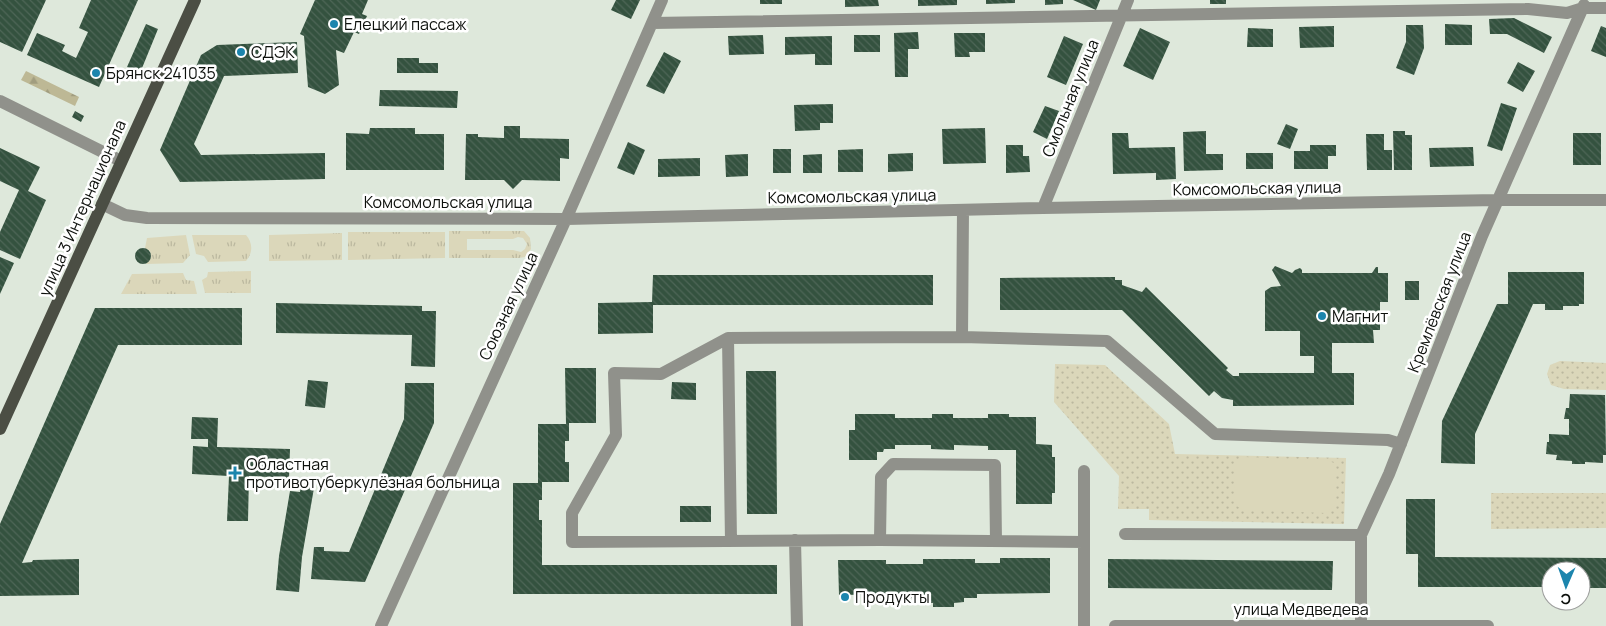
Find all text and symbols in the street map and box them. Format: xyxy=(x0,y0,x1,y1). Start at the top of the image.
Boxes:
place label: Елецкий пассаж xyxy=(344,13,467,35)
marker: Елецкий пассаж xyxy=(328,18,340,30)
street label: Смольная улица xyxy=(1036,36,1104,160)
place label: СДЭК xyxy=(251,41,295,63)
marker: СДЭК xyxy=(235,46,247,58)
place label: Брянск 241035 xyxy=(106,62,216,84)
marker: Брянск 241035 xyxy=(90,67,102,79)
street label: улица 3 Интернационала xyxy=(33,116,131,300)
street label: Комсомольская улица xyxy=(1172,176,1342,200)
street label: Комсомольская улица xyxy=(767,184,937,208)
street label: Комсомольская улица xyxy=(364,191,532,213)
street label: Кремлёвская улица xyxy=(1402,228,1476,376)
street label: Союзная улица xyxy=(473,248,543,364)
place label: Магнит xyxy=(1332,305,1388,327)
marker: Магнит xyxy=(1316,310,1328,322)
place label: Областная противотуберкулёзная больница xyxy=(246,453,500,493)
marker: Областная противотуберкулёзная больница xyxy=(228,466,242,480)
north arrow xyxy=(1541,561,1591,611)
place label: Продукты xyxy=(855,586,930,608)
text: С xyxy=(1560,590,1571,609)
marker: Продукты xyxy=(839,591,851,603)
street label: улица Медведева xyxy=(1233,598,1369,620)

